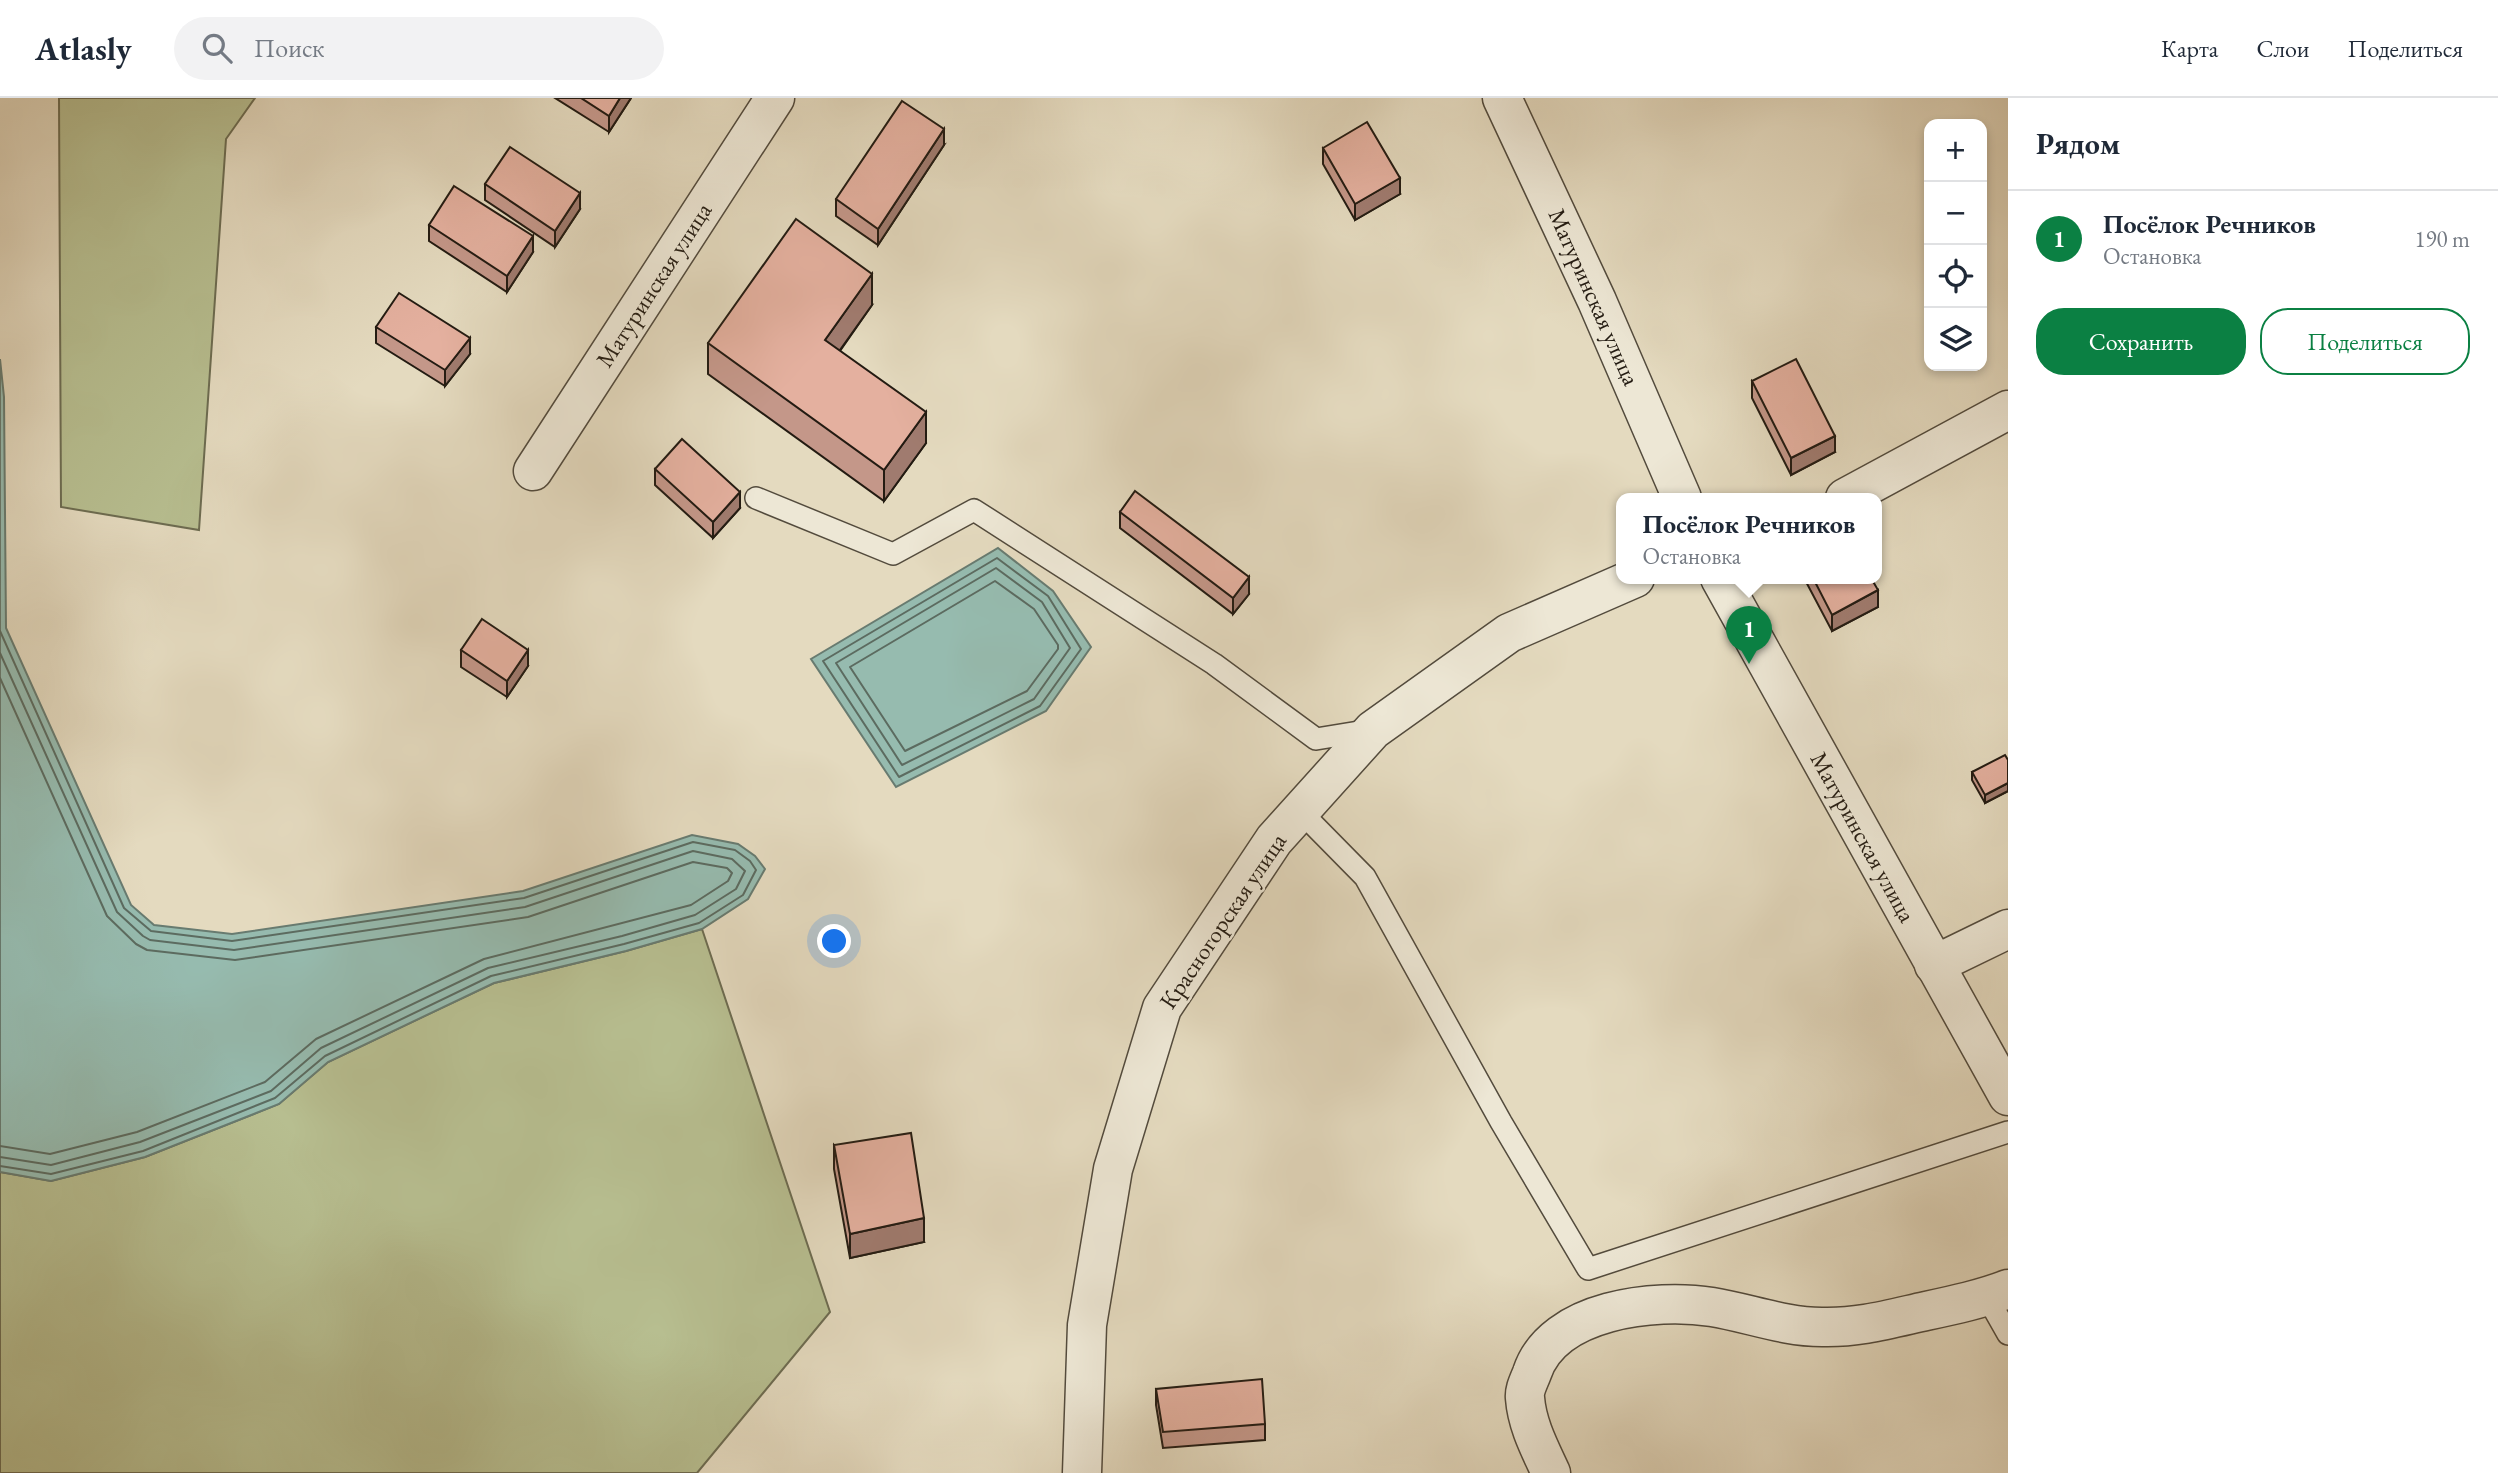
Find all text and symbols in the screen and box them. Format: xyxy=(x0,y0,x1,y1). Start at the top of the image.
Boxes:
search box xyxy=(174,17,664,80)
text: Atlasly xyxy=(35,27,132,70)
icon: search xyxy=(198,29,236,67)
text: Поиск xyxy=(254,31,325,65)
text: Карта xyxy=(2161,33,2218,64)
text: Слои xyxy=(2256,33,2310,64)
text: Поделиться xyxy=(2348,33,2463,64)
map controls xyxy=(1924,119,1987,371)
button: + xyxy=(1924,119,1987,182)
text: Рядом xyxy=(2036,124,2120,163)
button: − xyxy=(1924,182,1987,245)
street label: Матуринская улица xyxy=(589,196,719,373)
street label: Матуринская улица xyxy=(1542,204,1648,390)
text: Посёлок Речников xyxy=(2103,207,2316,241)
text: 1 xyxy=(2053,224,2065,254)
text: 190 m xyxy=(2414,224,2470,254)
text: Остановка xyxy=(2103,241,2201,271)
button: locate xyxy=(1924,245,1987,308)
button: layers xyxy=(1924,308,1987,371)
button: Сохранить xyxy=(2036,308,2246,375)
button: Поделиться xyxy=(2260,308,2470,375)
popup xyxy=(1616,493,1882,584)
text: Посёлок Речников xyxy=(1643,507,1855,541)
text: Остановка xyxy=(1643,541,1741,571)
pin: 1 xyxy=(1726,606,1772,664)
street label: Матуринская улица xyxy=(1804,746,1923,928)
street label: Красногорская улица xyxy=(1152,826,1293,1015)
your location xyxy=(817,924,851,958)

